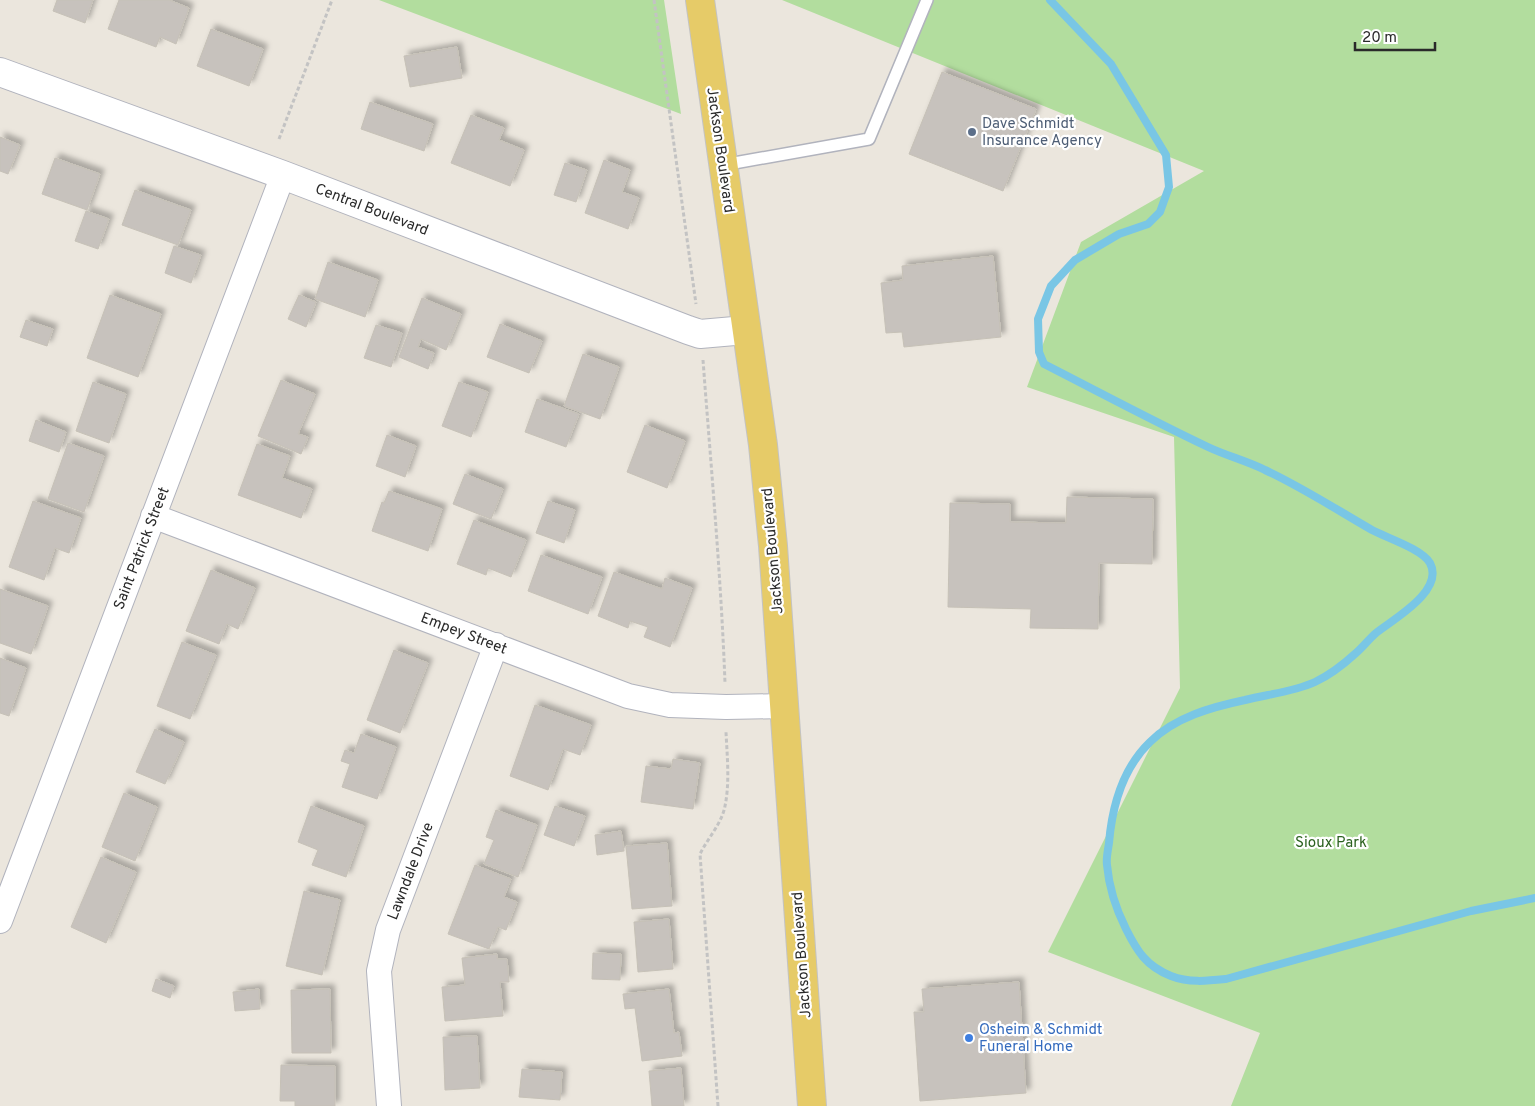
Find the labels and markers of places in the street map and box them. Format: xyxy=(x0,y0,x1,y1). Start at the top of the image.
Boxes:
place label: Dave Schmidt Insurance Agency xyxy=(982,115,1102,151)
marker: Dave Schmidt Insurance Agency xyxy=(966,126,978,138)
place label: Osheim & Schmidt Funeral Home xyxy=(979,1021,1103,1057)
marker: Osheim & Schmidt Funeral Home xyxy=(963,1032,975,1044)

